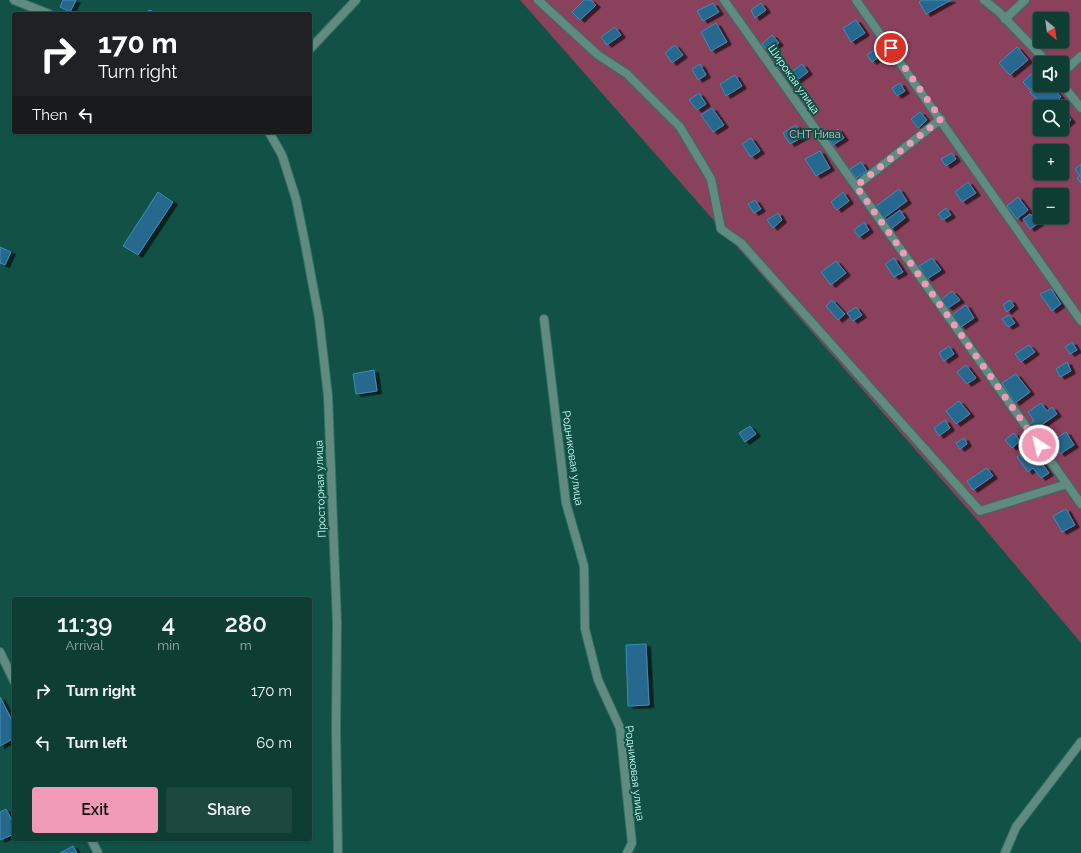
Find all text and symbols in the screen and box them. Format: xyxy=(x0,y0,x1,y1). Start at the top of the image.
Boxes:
north arrow xyxy=(1033,12,1069,48)
map controls xyxy=(1033,12,1069,224)
text: 170 m xyxy=(98,27,178,60)
icon: right xyxy=(32,28,84,80)
pin xyxy=(874,31,908,65)
icon: arrive xyxy=(880,37,902,59)
street label: Широкая улица xyxy=(765,42,822,116)
button: sound xyxy=(1033,56,1069,92)
text: Turn right xyxy=(98,61,177,82)
button: search xyxy=(1033,100,1069,136)
icon: left xyxy=(75,104,97,126)
text: Then xyxy=(32,106,67,124)
park label: СНТ Нива xyxy=(789,128,841,141)
button: + xyxy=(1033,144,1069,180)
button: − xyxy=(1033,188,1069,224)
street label: Родниковая улица xyxy=(559,410,586,506)
position arrow xyxy=(1018,424,1060,466)
street label: Просторная улица xyxy=(312,440,329,538)
text: 11:39 xyxy=(57,609,112,638)
text: 4 xyxy=(162,609,175,638)
text: 280 xyxy=(225,609,267,638)
text: Arrival xyxy=(66,638,104,653)
text: min xyxy=(157,638,180,653)
text: m xyxy=(240,638,252,653)
icon: right xyxy=(32,680,54,702)
text: Turn right xyxy=(66,682,136,700)
text: 170 m xyxy=(251,682,292,700)
street label: Родниковая улица xyxy=(622,725,647,821)
icon: left xyxy=(32,732,54,754)
text: Turn left xyxy=(66,734,127,752)
text: 60 m xyxy=(256,734,292,752)
button: Exit xyxy=(32,787,158,833)
button: Share xyxy=(166,787,292,833)

